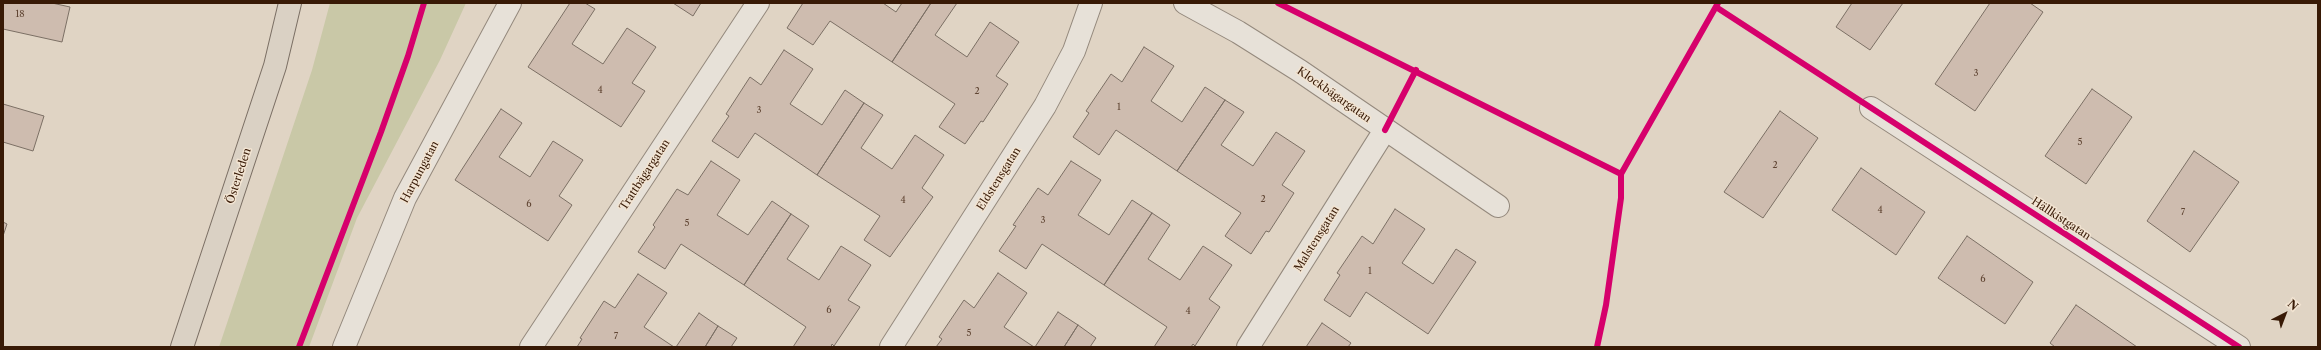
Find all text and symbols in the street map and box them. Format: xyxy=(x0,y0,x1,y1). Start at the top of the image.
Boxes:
house number: 18 xyxy=(15,9,25,19)
street label: Klockbägargatan xyxy=(1294,65,1374,125)
house number: 3 xyxy=(1974,68,1978,78)
house number: 4 xyxy=(597,85,603,95)
house number: 2 xyxy=(974,86,980,96)
house number: 1 xyxy=(1117,102,1121,112)
house number: 3 xyxy=(757,105,761,115)
street label: Trattbägargatan xyxy=(617,137,673,213)
house number: 5 xyxy=(2078,137,2082,147)
street label: Harpungatan xyxy=(398,139,442,205)
street label: Eldstensgatan xyxy=(974,145,1024,213)
street label: Österleden xyxy=(224,147,254,205)
house number: 2 xyxy=(1772,160,1778,170)
house number: 2 xyxy=(1260,194,1266,204)
house number: 4 xyxy=(900,195,906,205)
street label: Hällkistgatan xyxy=(2029,195,2093,243)
house number: 6 xyxy=(526,199,532,209)
street label: Malstensgatan xyxy=(1292,204,1342,274)
house number: 4 xyxy=(1877,205,1883,215)
house number: 7 xyxy=(2181,207,2185,217)
house number: 3 xyxy=(1041,215,1045,225)
house number: 5 xyxy=(685,218,689,228)
house number: 1 xyxy=(1368,266,1372,276)
house number: 6 xyxy=(1980,274,1986,284)
north arrow xyxy=(2265,294,2305,334)
text: N xyxy=(2285,297,2301,313)
house number: 6 xyxy=(826,305,832,315)
house number: 4 xyxy=(1185,306,1191,316)
house number: 5 xyxy=(967,328,971,338)
house number: 7 xyxy=(614,331,618,341)

